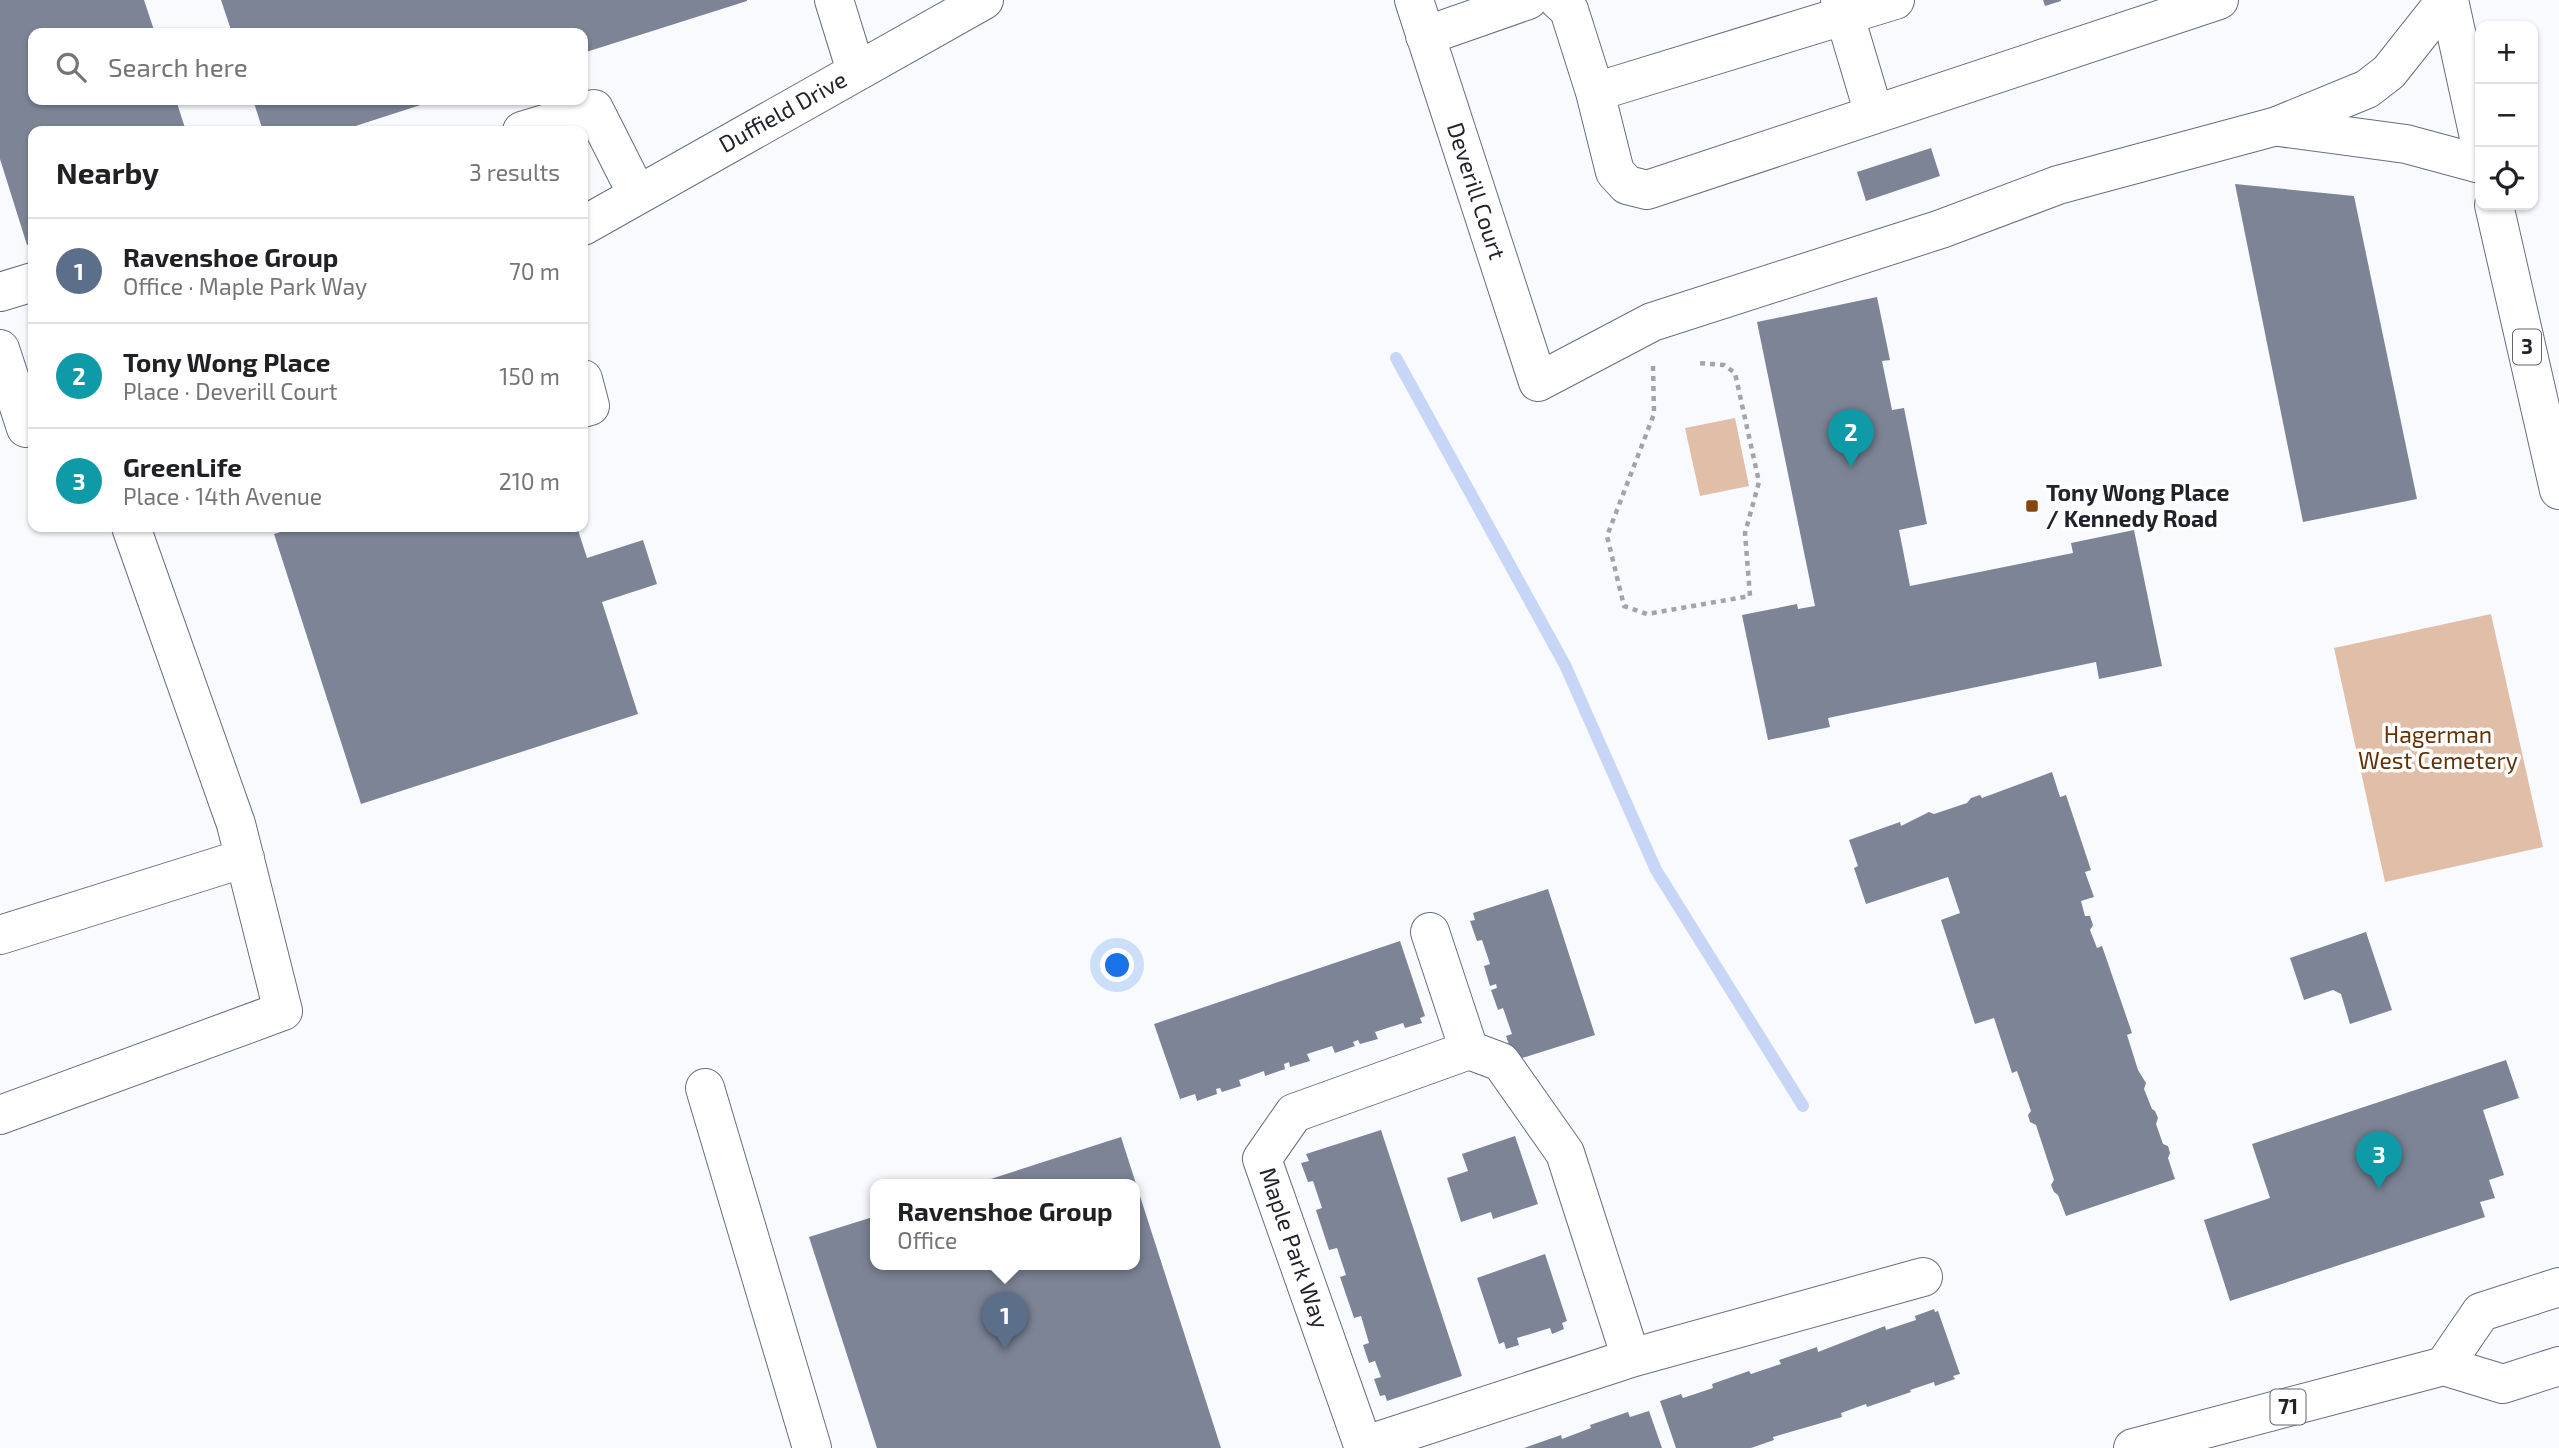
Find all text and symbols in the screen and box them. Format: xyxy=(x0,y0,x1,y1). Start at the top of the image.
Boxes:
map controls xyxy=(2475,21,2538,210)
button: + xyxy=(2475,21,2538,84)
search box xyxy=(28,28,588,105)
icon: search xyxy=(52,48,90,86)
text: Search here xyxy=(108,51,248,82)
street label: Duffield Drive xyxy=(714,64,851,158)
button: − xyxy=(2475,84,2538,147)
street label: Deverill Court xyxy=(1442,119,1512,263)
button: locate xyxy=(2475,147,2538,210)
text: Nearby xyxy=(56,154,159,190)
text: 3 results xyxy=(469,158,560,186)
text: Ravenshoe Group xyxy=(123,241,338,272)
text: 1 xyxy=(74,257,84,285)
text: 70 m xyxy=(509,257,560,285)
text: Office · Maple Park Way xyxy=(123,272,367,300)
road number: 3 xyxy=(2513,330,2541,364)
text: Tony Wong Place xyxy=(123,346,330,377)
text: 2 xyxy=(72,362,86,390)
text: 150 m xyxy=(499,362,560,390)
text: Place · Deverill Court xyxy=(123,377,338,405)
pin: 2 xyxy=(1828,409,1874,467)
text: GreenLife xyxy=(123,451,242,482)
text: 3 xyxy=(72,467,86,495)
text: 210 m xyxy=(499,467,560,495)
place label: Tony Wong Place / Kennedy Road xyxy=(2046,478,2229,532)
text: Place · 14th Avenue xyxy=(123,482,322,510)
marker: Tony Wong Place / Kennedy Road xyxy=(2024,498,2040,514)
park label: Hagerman West Cemetery xyxy=(2358,720,2518,774)
your location xyxy=(1100,948,1134,982)
pin: 3 xyxy=(2356,1131,2402,1189)
street label: Maple Park Way xyxy=(1254,1164,1336,1332)
popup xyxy=(870,1179,1140,1270)
text: Ravenshoe Group xyxy=(897,1195,1113,1226)
text: Office xyxy=(897,1226,957,1254)
pin: 1 xyxy=(982,1292,1028,1350)
road number: 71 xyxy=(2270,1390,2306,1424)

